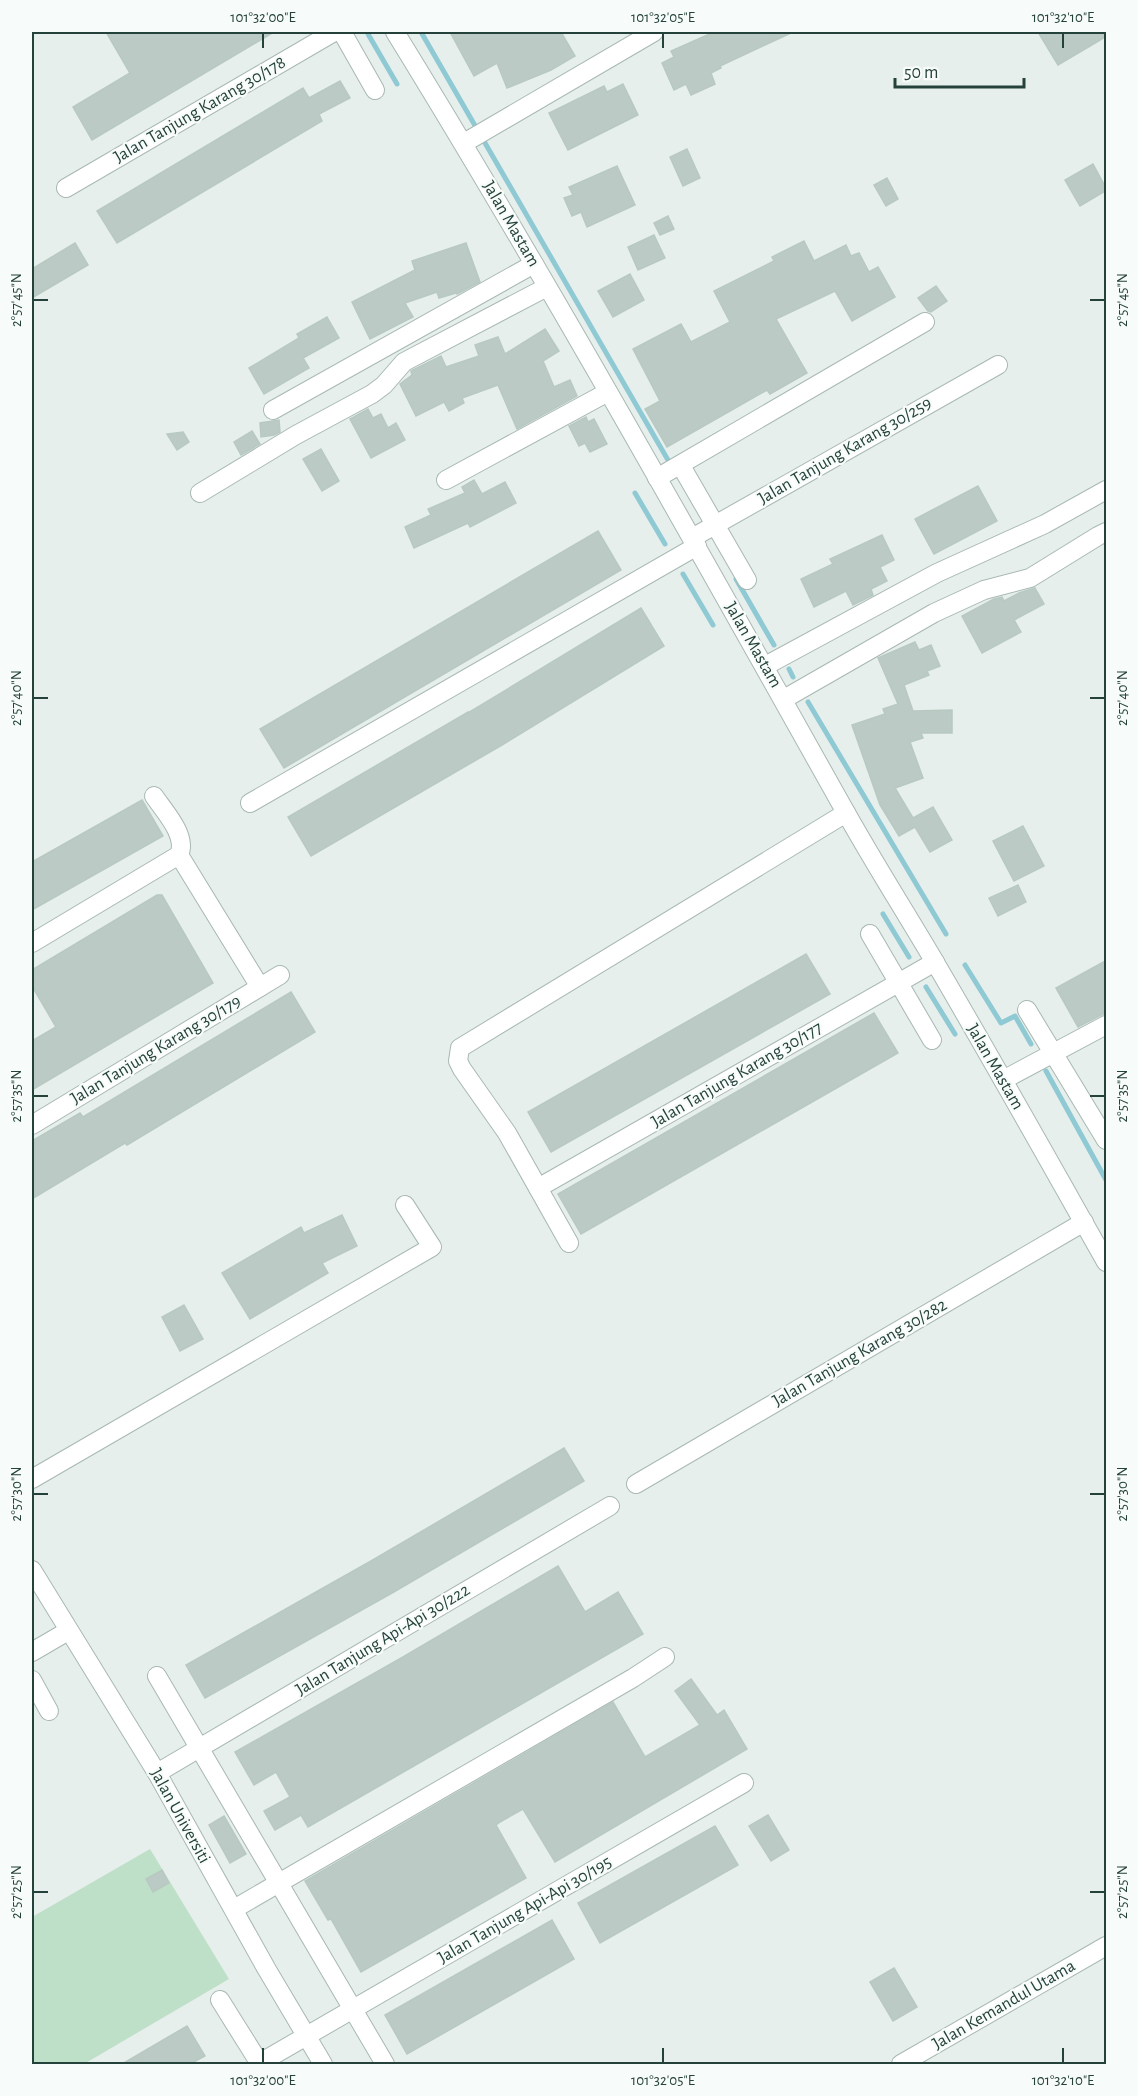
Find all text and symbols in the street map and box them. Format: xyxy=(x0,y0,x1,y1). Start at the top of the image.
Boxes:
text: 101°32'00"E xyxy=(230,10,296,25)
text: 101°32'05"E xyxy=(631,10,695,25)
text: 101°32'10"E xyxy=(1032,10,1094,25)
scale bar xyxy=(895,51,1024,89)
street label: Jalan Tanjung Karang 30/178 xyxy=(111,53,289,167)
text: 50 m xyxy=(904,64,938,82)
street label: Jalan Mastam xyxy=(479,178,543,270)
text: 2°57'45"N xyxy=(9,273,24,327)
text: 2°57'45"N xyxy=(1115,273,1130,327)
street label: Jalan Tanjung Karang 30/259 xyxy=(755,394,935,508)
street label: Jalan Mastam xyxy=(721,599,785,691)
text: 2°57'40"N xyxy=(9,670,24,726)
text: 2°57'40"N xyxy=(1115,670,1130,726)
street label: Jalan Tanjung Karang 30/179 xyxy=(68,992,244,1108)
street label: Jalan Tanjung Karang 30/177 xyxy=(648,1019,826,1131)
street label: Jalan Mastam xyxy=(963,1021,1027,1113)
text: 2°57'35"N xyxy=(9,1069,24,1123)
text: 2°57'35"N xyxy=(1115,1069,1130,1123)
street label: Jalan Tanjung Karang 30/282 xyxy=(770,1296,950,1410)
text: 2°57'30"N xyxy=(9,1467,24,1521)
text: 2°57'30"N xyxy=(1115,1467,1130,1521)
street label: Jalan Tanjung Api-Api 30/222 xyxy=(293,1581,473,1699)
street label: Jalan Universiti xyxy=(147,1766,213,1866)
street label: Jalan Tanjung Api-Api 30/195 xyxy=(435,1853,615,1967)
text: 2°57'25"N xyxy=(9,1865,24,1919)
text: 2°57'25"N xyxy=(1115,1865,1130,1919)
street label: Jalan Kemandul Utama xyxy=(929,1957,1079,2053)
text: 101°32'00"E xyxy=(230,2073,296,2088)
text: 101°32'05"E xyxy=(631,2073,695,2088)
text: 101°32'10"E xyxy=(1032,2073,1094,2088)

